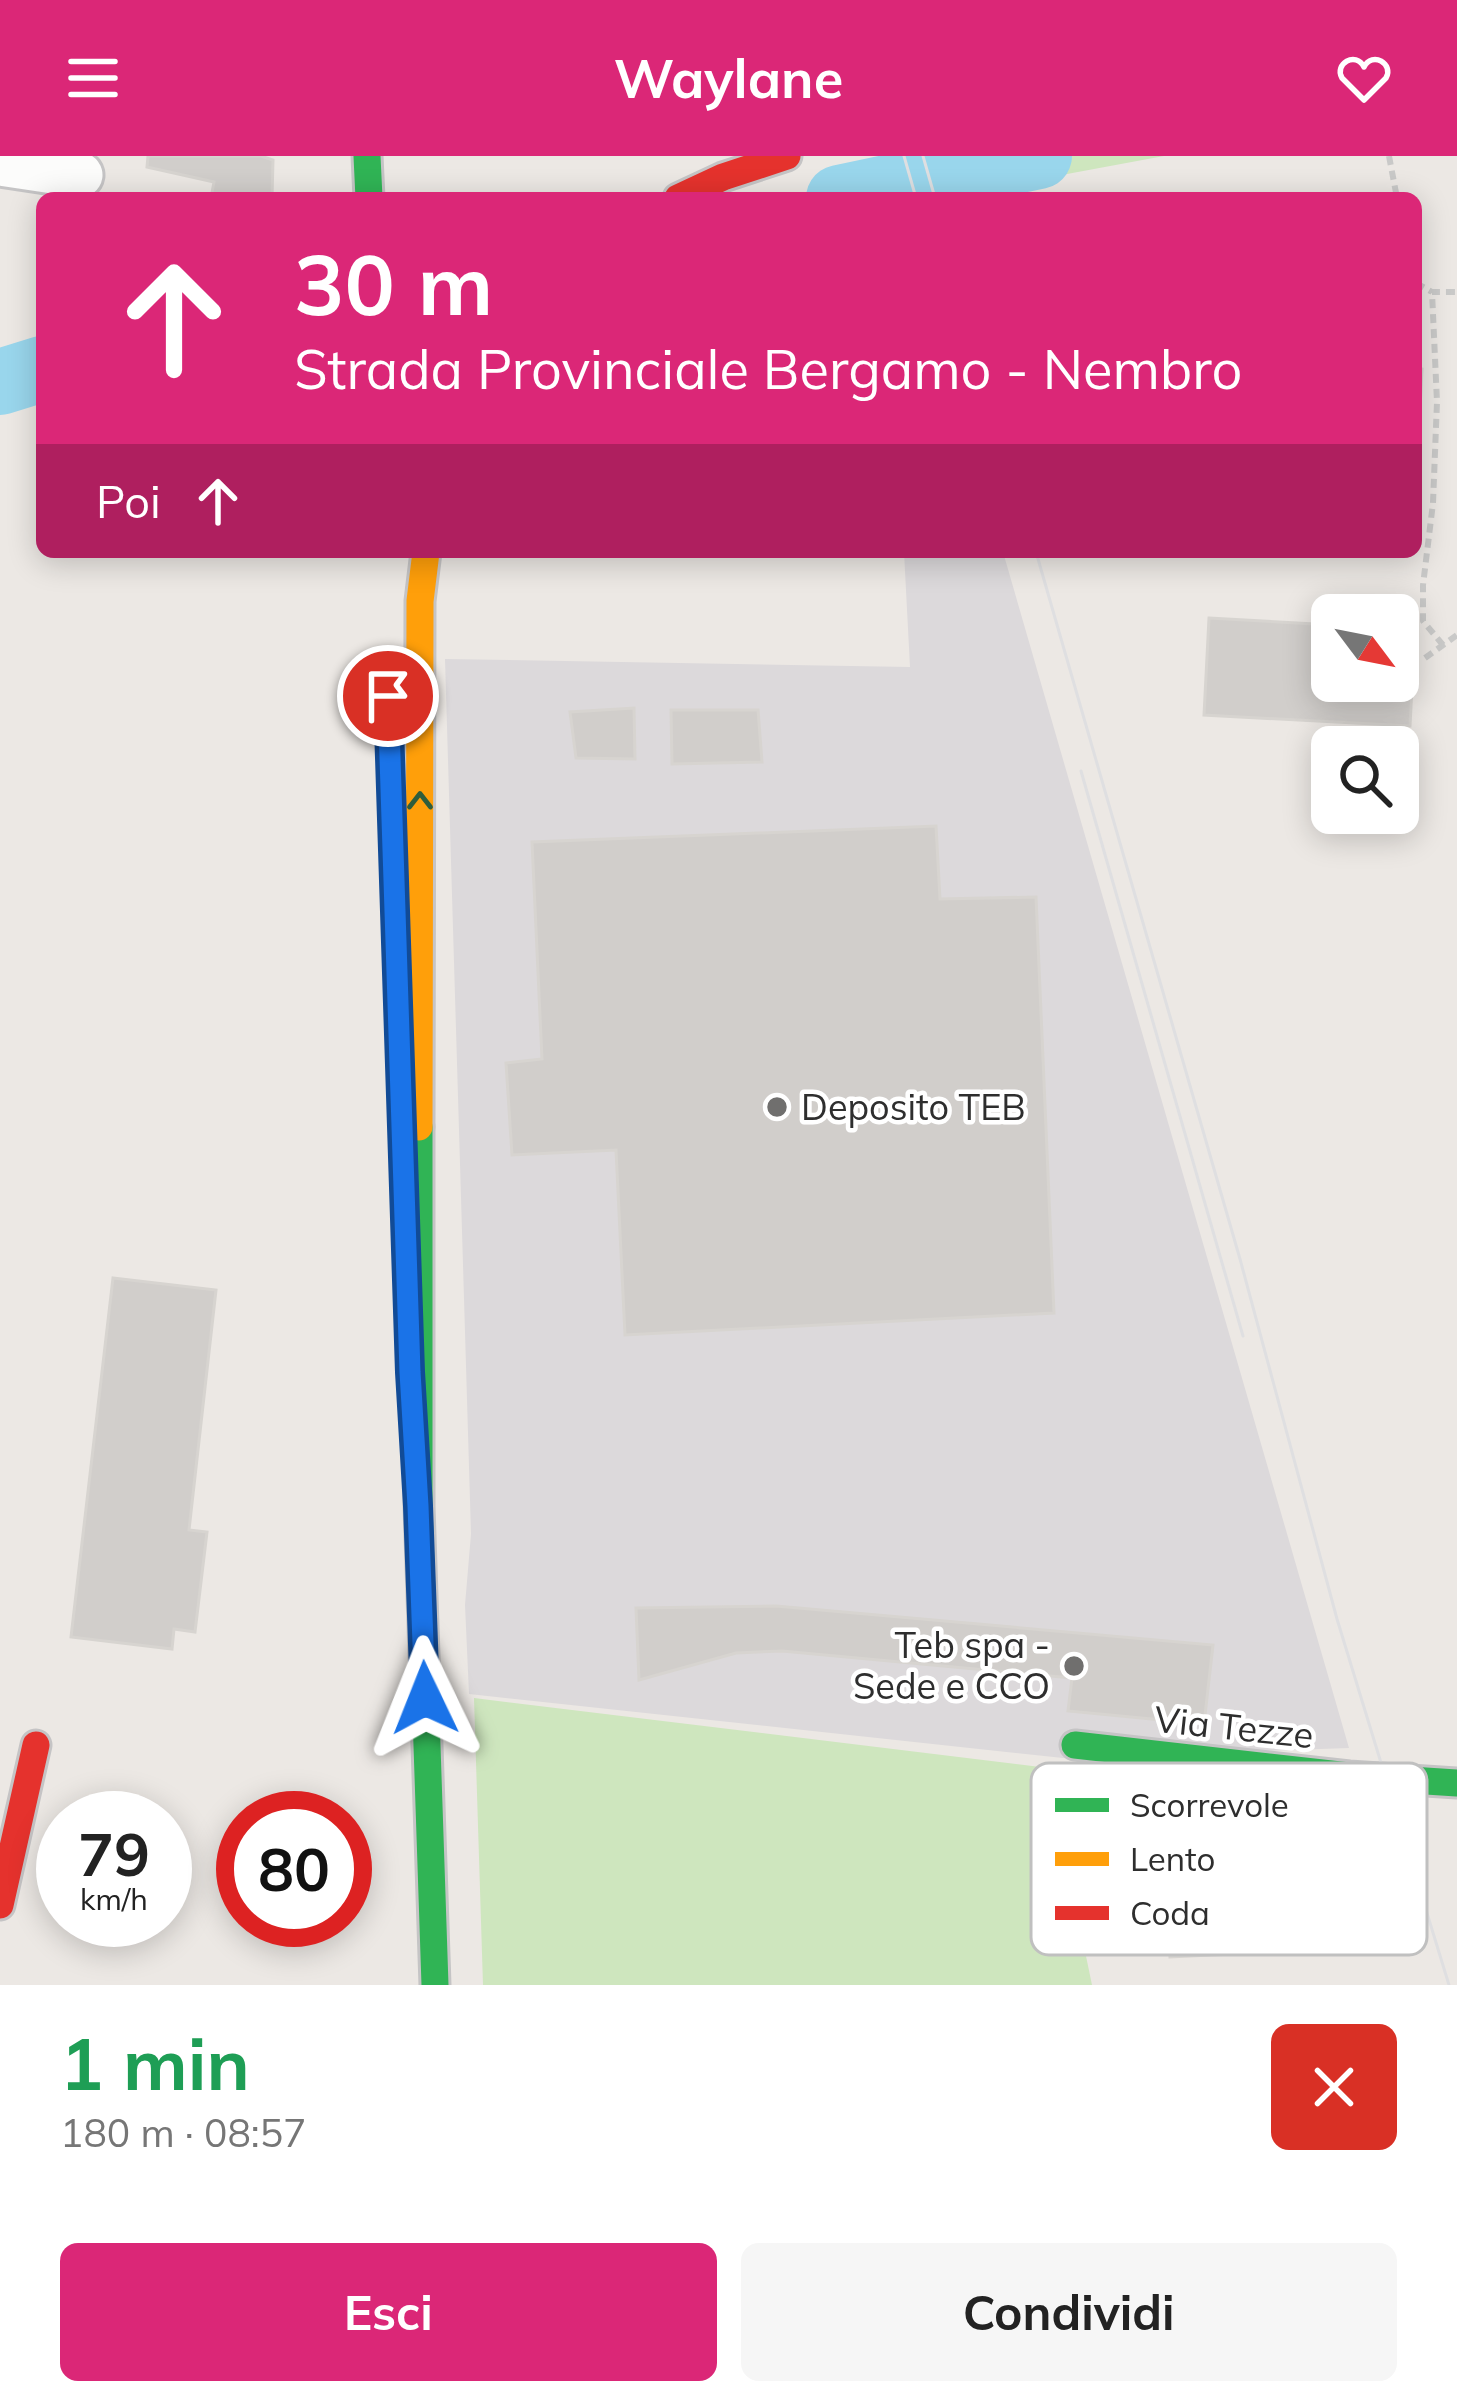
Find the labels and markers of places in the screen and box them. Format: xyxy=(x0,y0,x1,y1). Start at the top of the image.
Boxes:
pin xyxy=(337,645,439,747)
place label: Deposito TEB xyxy=(801,1084,1026,1129)
marker: Deposito TEB xyxy=(764,1094,790,1120)
place label: Teb spa - Sede e CCO xyxy=(853,1622,1050,1708)
marker: Teb spa - Sede e CCO xyxy=(1061,1653,1087,1679)

